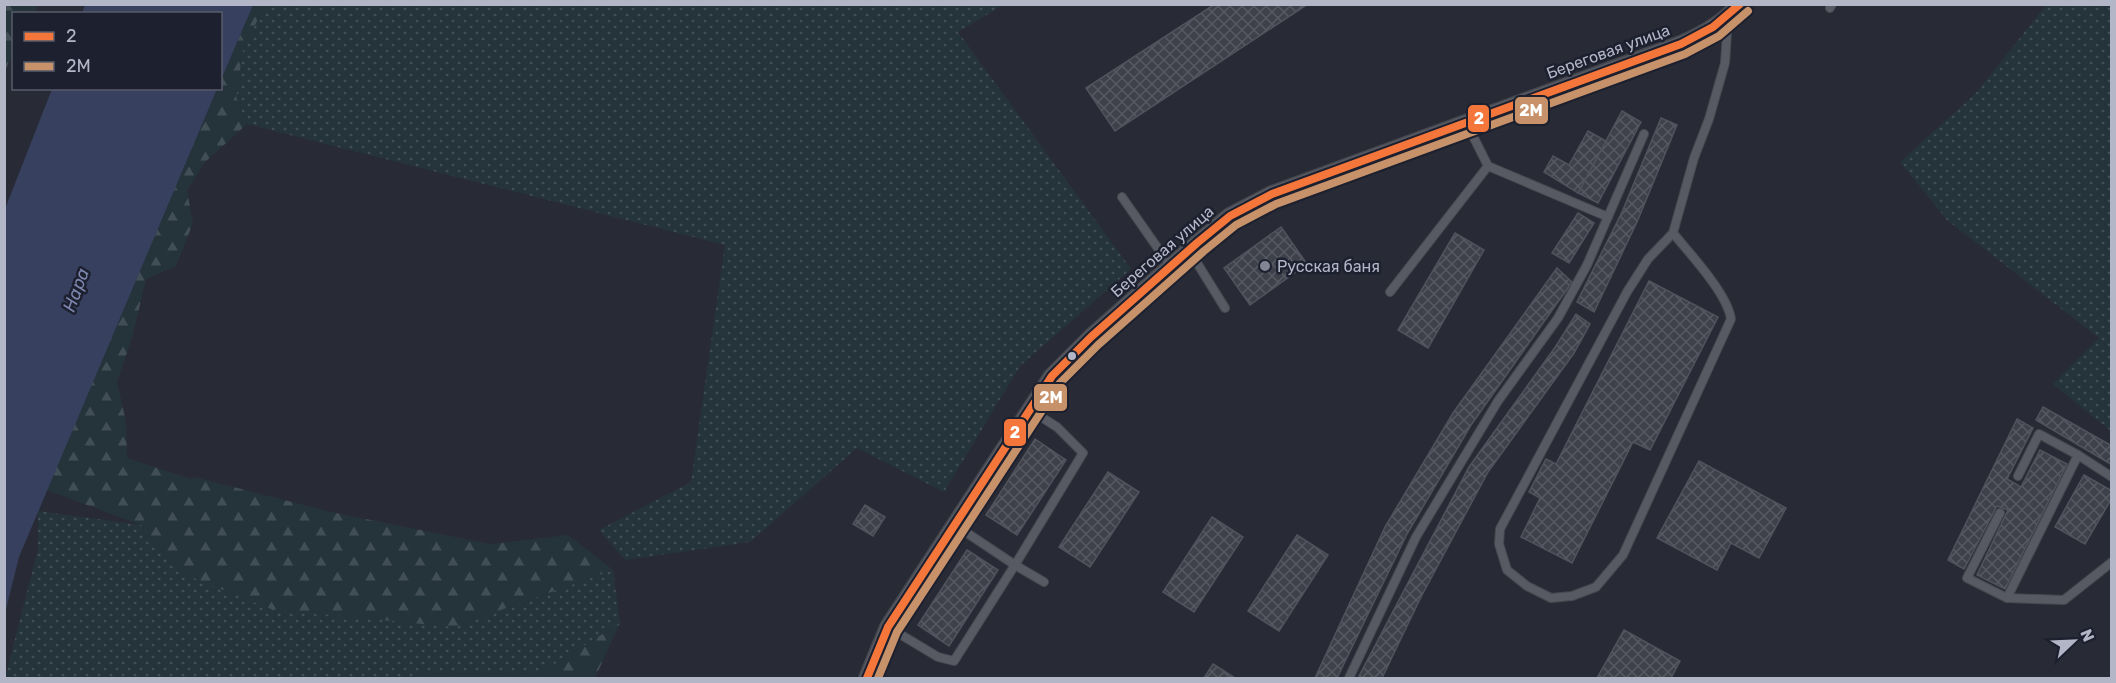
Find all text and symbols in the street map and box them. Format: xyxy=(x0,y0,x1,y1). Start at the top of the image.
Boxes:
legend xyxy=(12,12,222,90)
street label: Береговая улица xyxy=(1544,20,1673,83)
text: 2 xyxy=(66,25,77,47)
text: 2М xyxy=(66,55,91,77)
line badge: 2М xyxy=(1514,96,1549,125)
text: 2М xyxy=(1519,101,1543,120)
line badge: 2 xyxy=(1467,104,1490,133)
text: 2 xyxy=(1474,109,1484,128)
street label: Береговая улица xyxy=(1107,202,1218,301)
place label: Русская баня xyxy=(1277,257,1380,276)
marker: Русская баня xyxy=(1258,259,1272,273)
water label: Нара xyxy=(58,265,94,315)
unlabelled marker xyxy=(1066,350,1078,362)
line badge: 2М xyxy=(1033,383,1068,412)
text: 2М xyxy=(1039,388,1063,407)
line badge: 2 xyxy=(1003,418,1027,447)
text: 2 xyxy=(1010,423,1020,442)
north arrow xyxy=(2044,611,2104,671)
text: N xyxy=(2076,626,2098,644)

